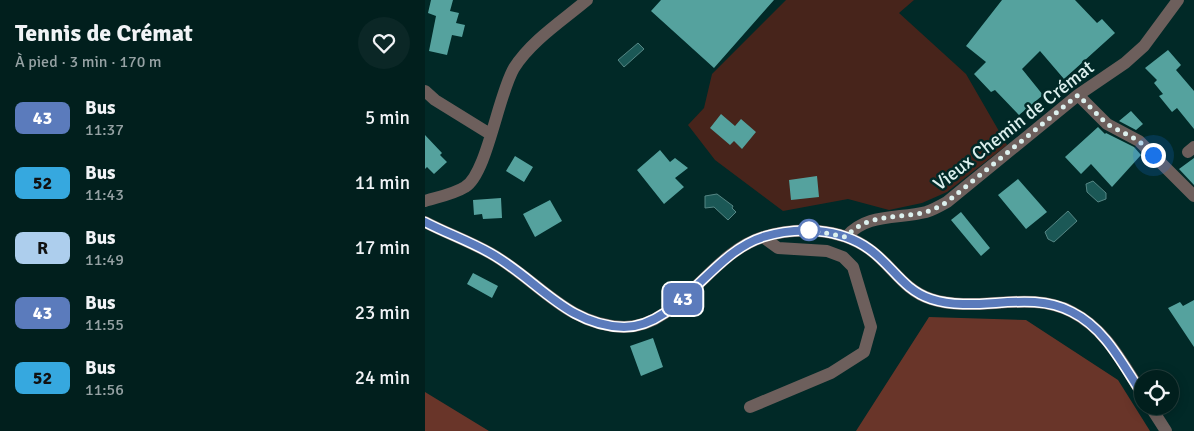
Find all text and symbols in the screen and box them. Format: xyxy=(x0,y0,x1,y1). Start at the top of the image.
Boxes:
button: heart xyxy=(358,17,410,69)
text: Tennis de Crémat xyxy=(15,18,193,48)
text: À pied · 3 min · 170 m xyxy=(15,52,162,72)
street label: Vieux Chemin de Crémat xyxy=(928,55,1099,196)
text: Bus xyxy=(85,96,116,120)
text: 5 min xyxy=(365,106,410,130)
text: 43 xyxy=(33,107,52,129)
text: 11:37 xyxy=(85,120,124,140)
your location xyxy=(1141,143,1166,168)
text: Bus xyxy=(85,161,116,185)
text: 11 min xyxy=(355,171,410,195)
text: 52 xyxy=(33,172,52,194)
text: 11:43 xyxy=(85,185,124,205)
unlabelled marker xyxy=(798,219,820,241)
text: Bus xyxy=(85,226,116,250)
text: 17 min xyxy=(355,236,410,260)
text: R xyxy=(37,237,48,259)
text: 11:49 xyxy=(85,250,124,270)
line badge: 43 xyxy=(661,283,705,315)
text: 43 xyxy=(673,288,693,310)
text: Bus xyxy=(85,291,116,315)
text: 23 min xyxy=(355,301,410,325)
text: 43 xyxy=(33,302,52,324)
text: 11:55 xyxy=(85,315,124,335)
text: Bus xyxy=(85,356,116,380)
text: 24 min xyxy=(355,366,410,390)
text: 52 xyxy=(33,367,52,389)
map controls xyxy=(1134,370,1179,415)
button: locate xyxy=(1134,370,1179,415)
text: 11:56 xyxy=(85,380,124,400)

